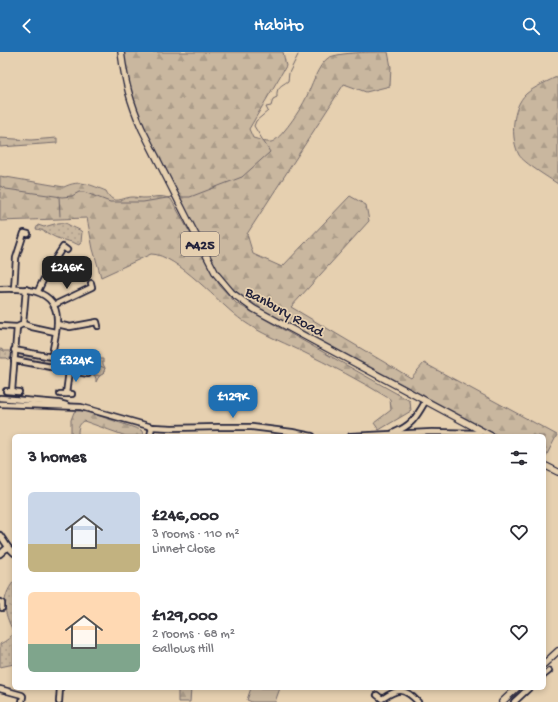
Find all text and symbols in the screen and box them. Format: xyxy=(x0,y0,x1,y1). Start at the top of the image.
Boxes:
icon: back xyxy=(16,15,38,37)
icon: search xyxy=(520,15,542,37)
text: Habito xyxy=(254,16,304,37)
road number: A425 xyxy=(181,232,219,256)
pin: £246K xyxy=(39,256,95,290)
text: £246K xyxy=(51,261,83,276)
street label: Banbury Road xyxy=(241,283,328,342)
pin: £324K xyxy=(48,349,104,383)
text: £324K xyxy=(60,354,92,369)
pin: £129K xyxy=(205,385,261,419)
text: £129K xyxy=(217,390,249,405)
icon: filters xyxy=(508,447,530,469)
text: 3 homes xyxy=(28,448,86,468)
text: £246,000 xyxy=(152,507,219,527)
icon: home xyxy=(60,508,108,556)
icon: heart xyxy=(508,521,530,543)
text: 3 rooms · 110 m² xyxy=(152,527,240,542)
text: Linnet Close xyxy=(152,542,215,557)
text: £129,000 xyxy=(152,607,218,627)
icon: home xyxy=(60,608,108,656)
icon: heart xyxy=(508,621,530,643)
text: 2 rooms · 68 m² xyxy=(152,627,235,642)
text: Gallows Hill xyxy=(152,642,214,657)

